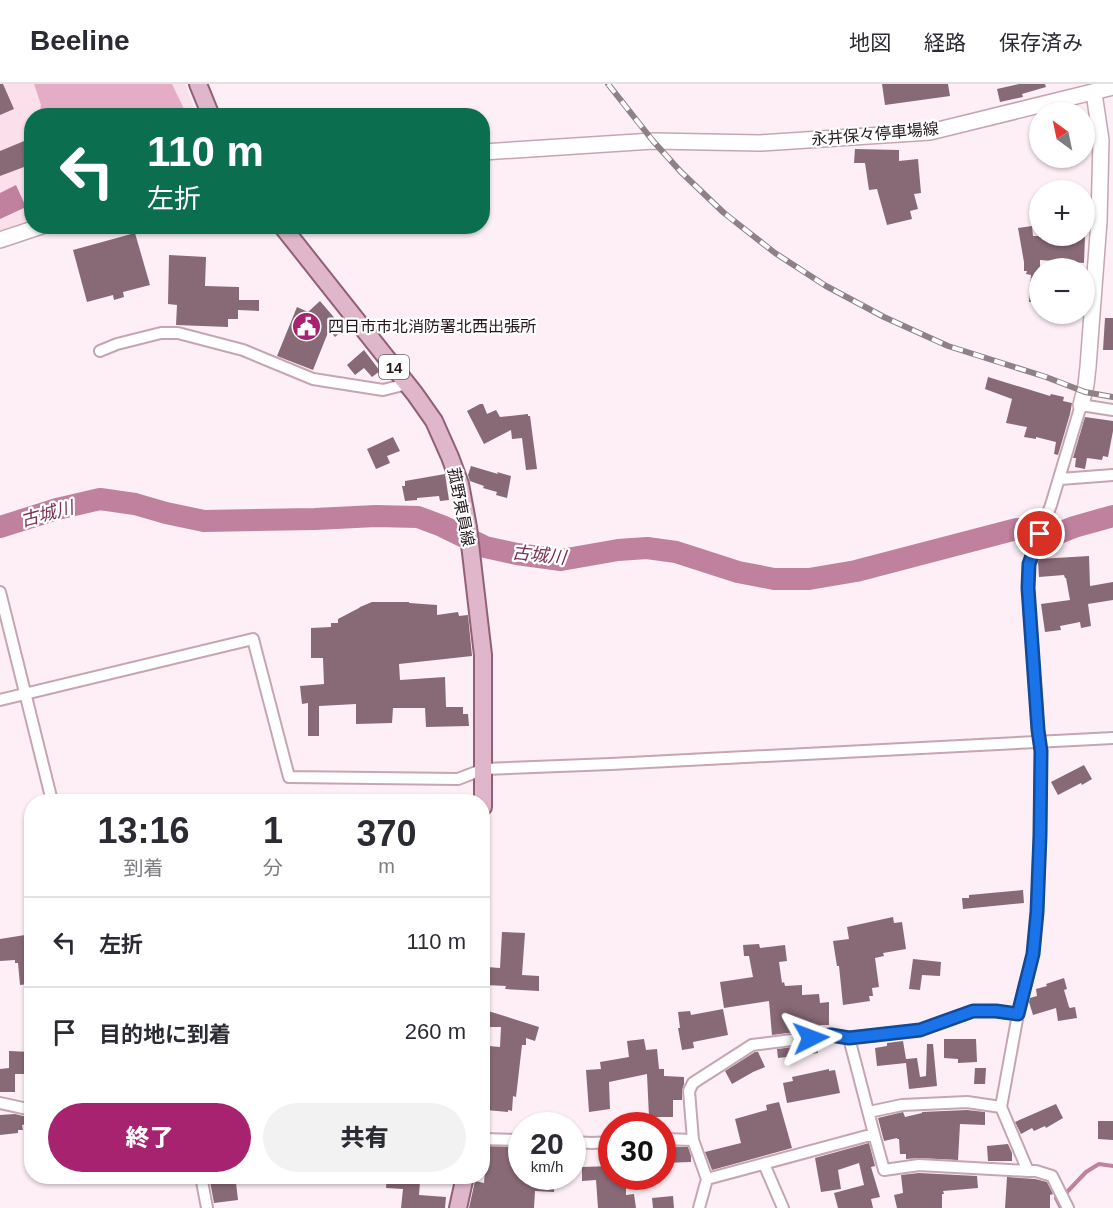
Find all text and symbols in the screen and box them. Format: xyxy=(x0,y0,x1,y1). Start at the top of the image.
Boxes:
text: Beeline xyxy=(30,25,130,56)
text: 地図 xyxy=(849,31,891,54)
text: 経路 xyxy=(924,31,966,54)
text: 保存済み xyxy=(999,31,1083,54)
north arrow xyxy=(1029,102,1095,168)
map controls xyxy=(1029,102,1095,324)
street label: 永井保々停車場線 xyxy=(810,120,940,148)
text: 110 m xyxy=(147,128,264,175)
icon: left xyxy=(48,132,126,210)
button: + xyxy=(1029,180,1095,246)
text: 左折 xyxy=(147,184,201,214)
button: − xyxy=(1029,258,1095,324)
public building icon: 四日市市北消防署北西出張所 xyxy=(291,310,323,342)
place label: 四日市市北消防署北西出張所 xyxy=(328,318,536,335)
road number: 14 xyxy=(379,355,409,379)
street label: 菰野東員線 xyxy=(445,466,477,548)
water label: 古城川 xyxy=(18,497,78,531)
pin xyxy=(1014,508,1065,559)
icon: arrive xyxy=(1023,517,1056,550)
water label: 古城川 xyxy=(511,542,569,568)
text: 13:16 xyxy=(97,810,190,851)
text: 1 xyxy=(263,810,283,851)
text: 370 xyxy=(356,813,417,854)
text: m xyxy=(378,855,395,877)
text: 到着 xyxy=(123,857,163,879)
text: 分 xyxy=(263,857,283,879)
icon: left xyxy=(48,926,81,959)
text: 110 m xyxy=(406,929,466,954)
text: 左折 xyxy=(99,932,143,957)
position arrow xyxy=(779,1006,843,1070)
icon: arrive xyxy=(48,1016,81,1049)
text: 260 m xyxy=(405,1019,466,1044)
text: 目的地に到着 xyxy=(99,1022,231,1047)
button: 終了 xyxy=(48,1103,251,1172)
button: 共有 xyxy=(263,1103,466,1172)
speed limit sign: 30 xyxy=(598,1112,676,1190)
text: 20 xyxy=(530,1127,564,1160)
text: km/h xyxy=(531,1158,563,1175)

